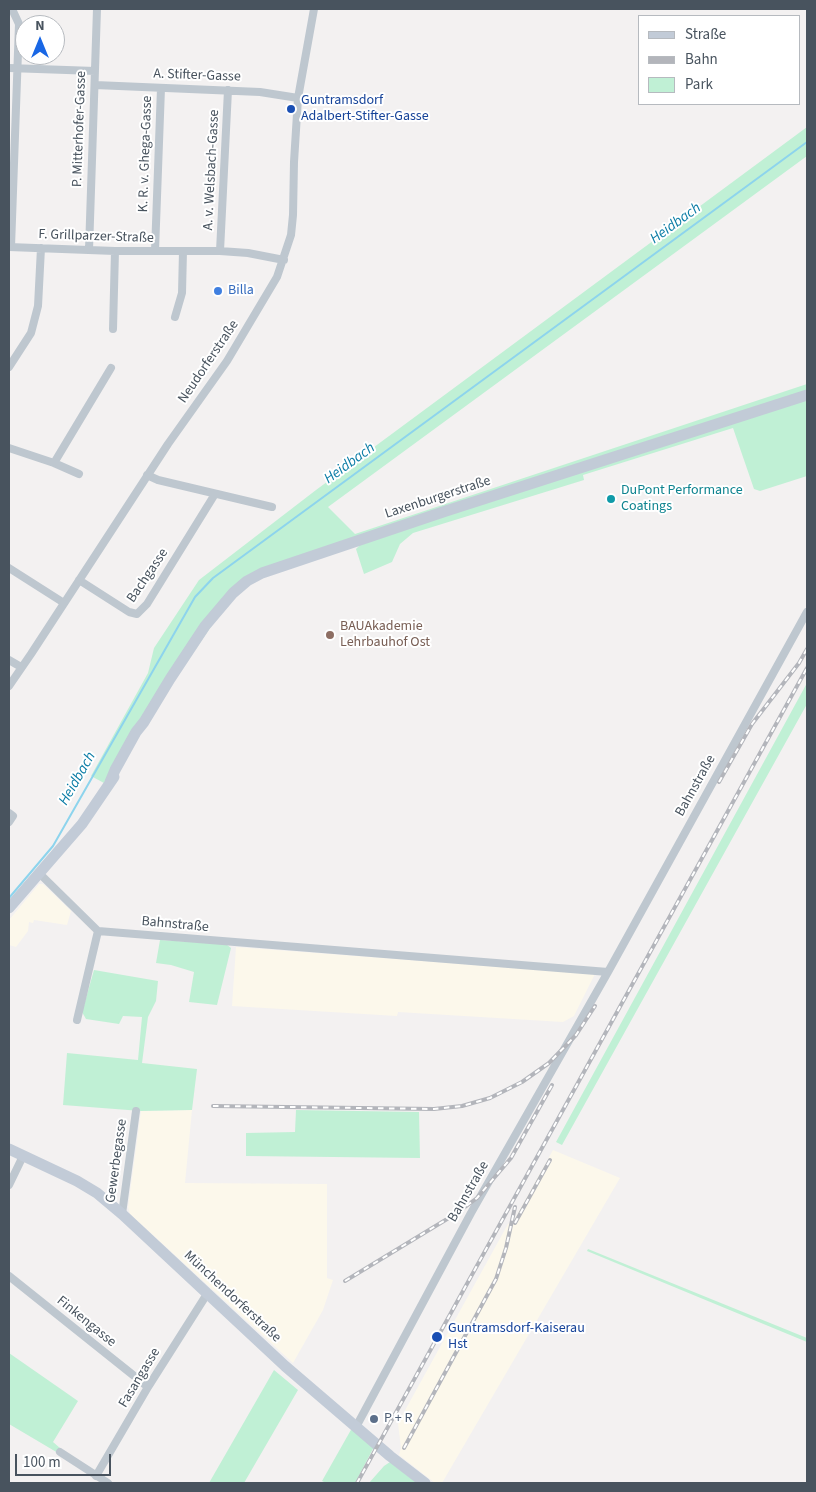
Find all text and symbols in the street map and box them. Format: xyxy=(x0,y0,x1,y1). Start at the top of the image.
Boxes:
north arrow xyxy=(15,15,65,65)
legend xyxy=(638,15,801,105)
text: N xyxy=(35,16,45,36)
text: Straße xyxy=(685,24,726,45)
text: Bahn xyxy=(685,49,718,70)
street label: A. Stifter-Gasse xyxy=(153,66,241,86)
street label: P. Mitterhofer-Gasse xyxy=(70,71,90,187)
text: Park xyxy=(685,74,713,95)
place label: Guntramsdorf Adalbert-Stifter-Gasse xyxy=(301,93,429,125)
street label: K. R. v. Ghega-Gasse xyxy=(136,95,156,213)
marker: Guntramsdorf Adalbert-Stifter-Gasse xyxy=(285,103,297,115)
street label: A. v. Welsbach-Gasse xyxy=(200,109,224,231)
water label: Heidbach xyxy=(647,200,705,248)
street label: F. Grillparzer-Straße xyxy=(38,227,154,247)
place label: Billa xyxy=(228,283,254,299)
marker: Billa xyxy=(212,285,224,297)
street label: Neudorferstraße xyxy=(175,317,243,407)
water label: Heidbach xyxy=(321,440,379,488)
street label: Laxenburgerstraße xyxy=(383,473,493,523)
place label: DuPont Performance Coatings xyxy=(621,483,743,516)
marker: DuPont Performance Coatings xyxy=(605,493,617,505)
street label: Bachgasse xyxy=(124,546,172,606)
place label: BAUAkademie Lehrbauhof Ost xyxy=(340,619,430,652)
marker: BAUAkademie Lehrbauhof Ost xyxy=(324,629,336,641)
water label: Heidbach xyxy=(56,749,100,809)
street label: Bahnstraße xyxy=(672,752,720,820)
street label: Bahnstraße xyxy=(141,914,209,936)
street label: Gewerbegasse xyxy=(103,1118,131,1204)
street label: Bahnstraße xyxy=(445,1159,493,1225)
street label: Münchendorferstraße xyxy=(180,1248,284,1346)
street label: Finkengasse xyxy=(53,1293,119,1351)
place label: Guntramsdorf-Kaiserau Hst xyxy=(448,1321,585,1354)
marker: Guntramsdorf-Kaiserau Hst xyxy=(430,1330,444,1344)
street label: Fasangasse xyxy=(116,1345,164,1411)
place label: P + R xyxy=(384,1411,412,1427)
marker: P + R xyxy=(368,1413,380,1425)
scale bar xyxy=(18,1444,114,1476)
text: 100 m xyxy=(23,1452,61,1473)

